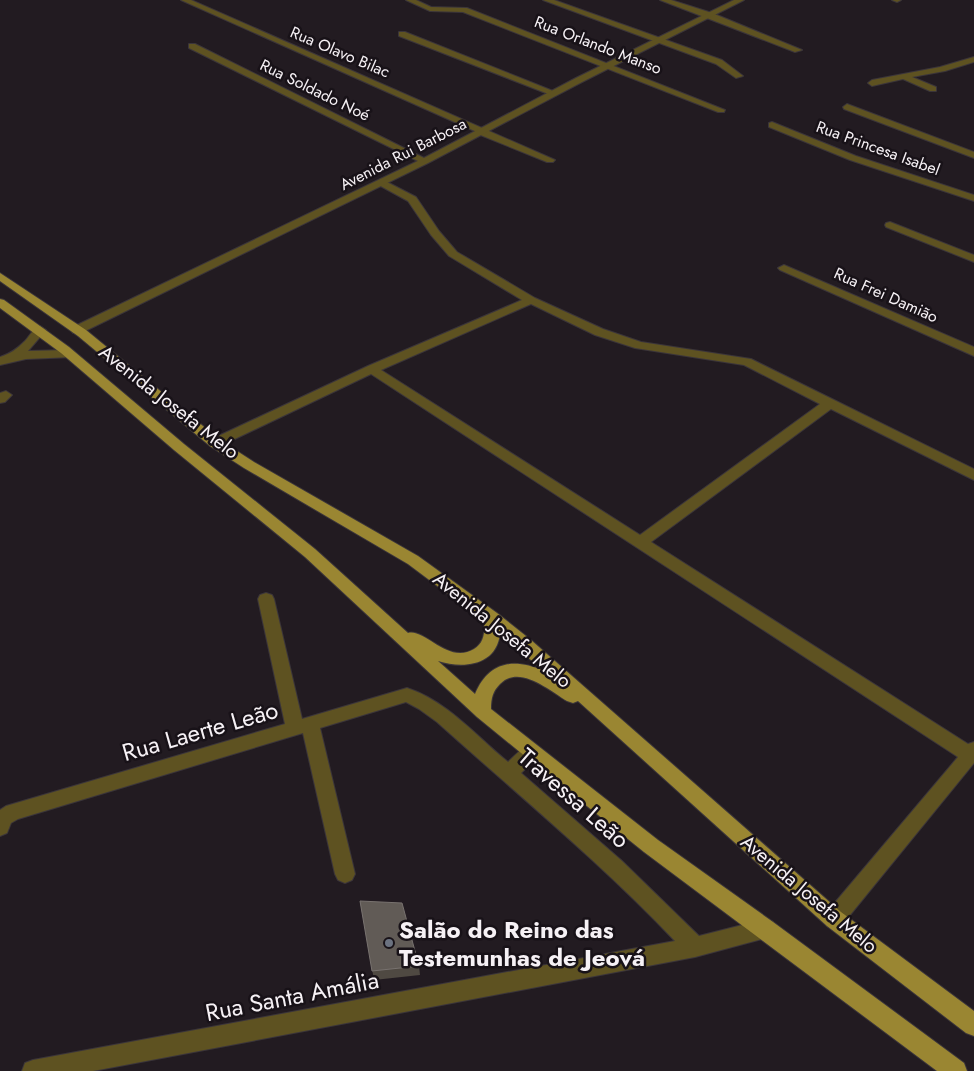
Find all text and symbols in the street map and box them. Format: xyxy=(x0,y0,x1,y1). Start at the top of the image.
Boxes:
street label: Rua Orlando Manso xyxy=(531,10,665,80)
street label: Rua Olavo Bilac xyxy=(287,21,393,83)
street label: Rua Soldado Noé xyxy=(256,53,374,127)
street label: Avenida Rui Barbosa xyxy=(336,112,470,196)
street label: Rua Princesa Isabel xyxy=(813,115,943,181)
street label: Rua Frei Damião xyxy=(830,262,942,328)
street label: Avenida Josefa Melo xyxy=(93,338,245,466)
street label: Avenida Josefa Melo xyxy=(426,565,578,695)
street label: Rua Laerte Leão xyxy=(118,692,282,770)
street label: Travessa Leão xyxy=(511,740,637,856)
street label: Avenida Josefa Melo xyxy=(734,828,884,960)
place label: Salão do Reino das Testemunhas de Jeová xyxy=(399,912,645,975)
marker: Salão do Reino das Testemunhas de Jeová xyxy=(383,937,395,949)
street label: Rua Santa Amália xyxy=(202,962,382,1030)

